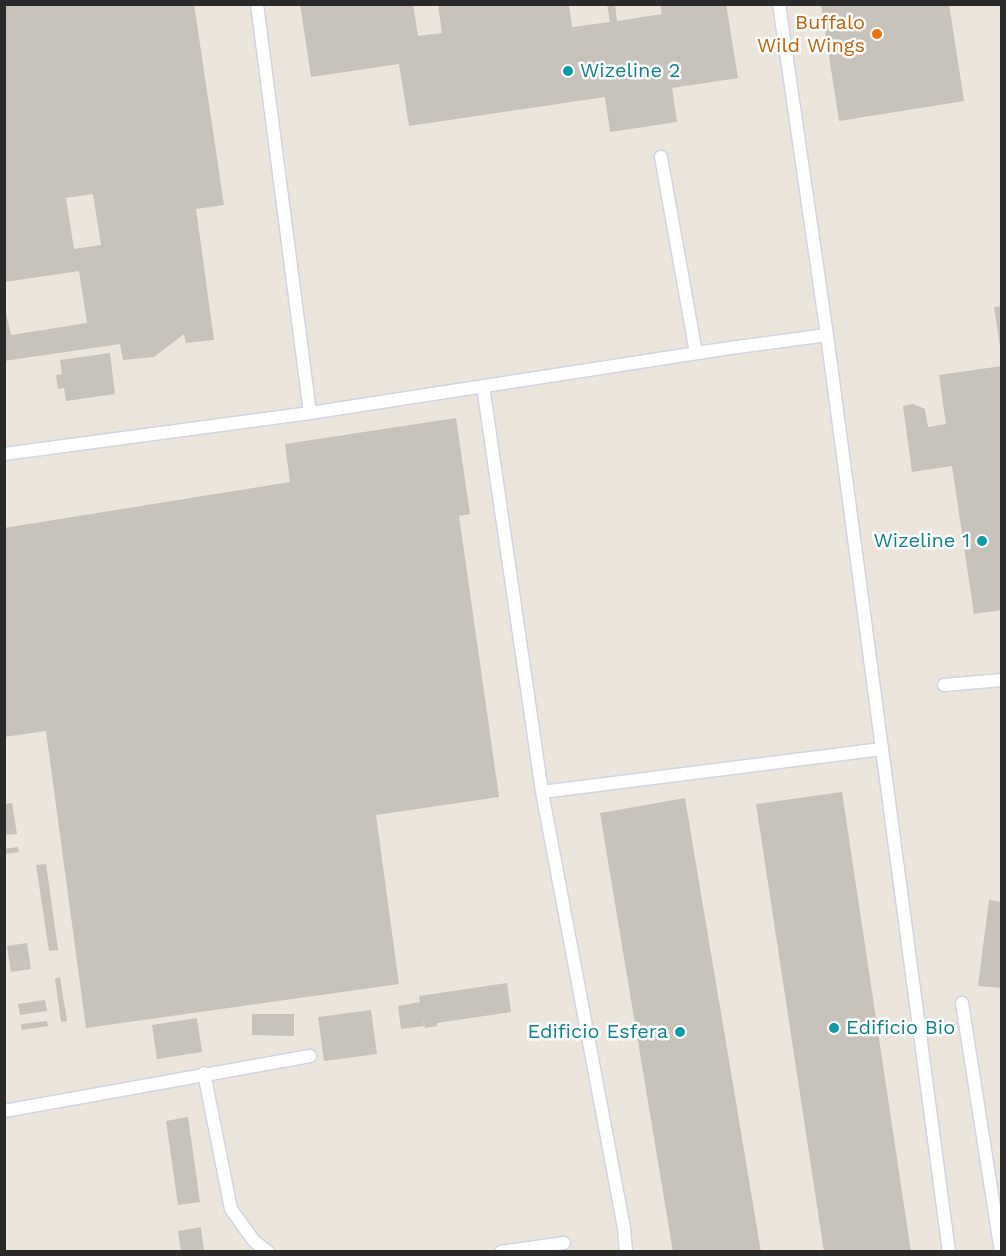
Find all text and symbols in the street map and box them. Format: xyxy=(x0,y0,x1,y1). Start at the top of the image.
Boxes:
place label: Buffalo Wild Wings xyxy=(757,11,865,58)
marker: Buffalo Wild Wings xyxy=(870,27,884,41)
place label: Wizeline 2 xyxy=(580,59,680,83)
marker: Wizeline 2 xyxy=(561,64,575,78)
place label: Wizeline 1 xyxy=(873,529,970,553)
marker: Wizeline 1 xyxy=(975,534,989,548)
place label: Edificio Bio xyxy=(846,1016,955,1040)
place label: Edificio Esfera xyxy=(528,1020,668,1044)
marker: Edificio Bio xyxy=(827,1021,841,1035)
marker: Edificio Esfera xyxy=(673,1025,687,1039)

